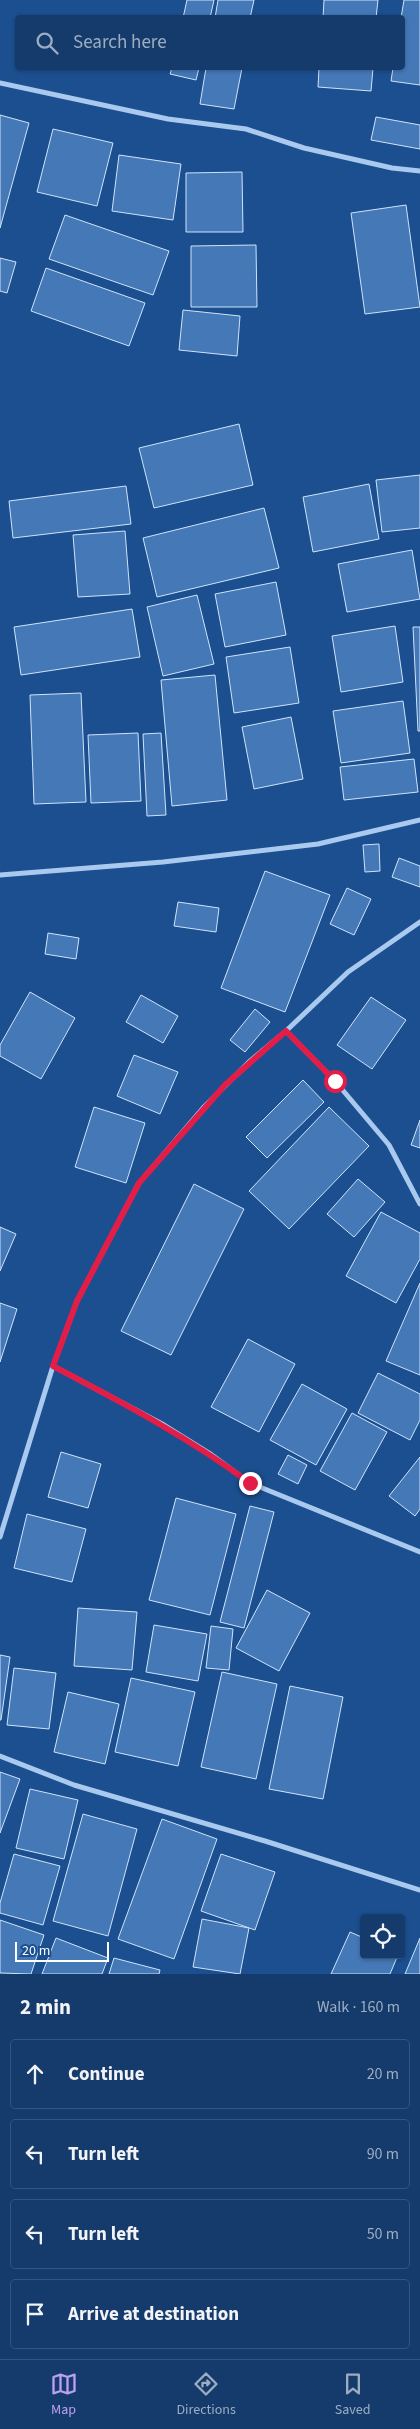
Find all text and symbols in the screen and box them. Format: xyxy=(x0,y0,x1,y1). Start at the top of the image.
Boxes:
search box xyxy=(15,15,405,70)
icon: search xyxy=(33,29,61,57)
text: Search here xyxy=(73,29,167,56)
route start xyxy=(324,1070,347,1093)
route end xyxy=(239,1472,262,1495)
map controls xyxy=(360,1914,405,1959)
button: locate xyxy=(360,1914,405,1959)
scale bar xyxy=(15,1939,109,1962)
text: 20 m xyxy=(22,1941,50,1961)
text: 2 min xyxy=(20,1992,71,2022)
text: Walk · 160 m xyxy=(317,1996,400,2018)
icon: ahead xyxy=(21,2060,49,2088)
text: Continue xyxy=(68,2061,145,2088)
text: 20 m xyxy=(367,2063,399,2085)
icon: left xyxy=(21,2140,49,2168)
text: Turn left xyxy=(68,2141,139,2168)
text: 90 m xyxy=(367,2143,399,2165)
icon: left xyxy=(21,2220,49,2248)
text: Turn left xyxy=(68,2221,139,2248)
text: 50 m xyxy=(367,2223,399,2245)
icon: arrive xyxy=(21,2300,49,2328)
text: Arrive at destination xyxy=(68,2301,239,2328)
tab: Map xyxy=(50,2370,78,2420)
tab: Directions xyxy=(177,2370,236,2420)
tab: Saved xyxy=(335,2370,370,2420)

